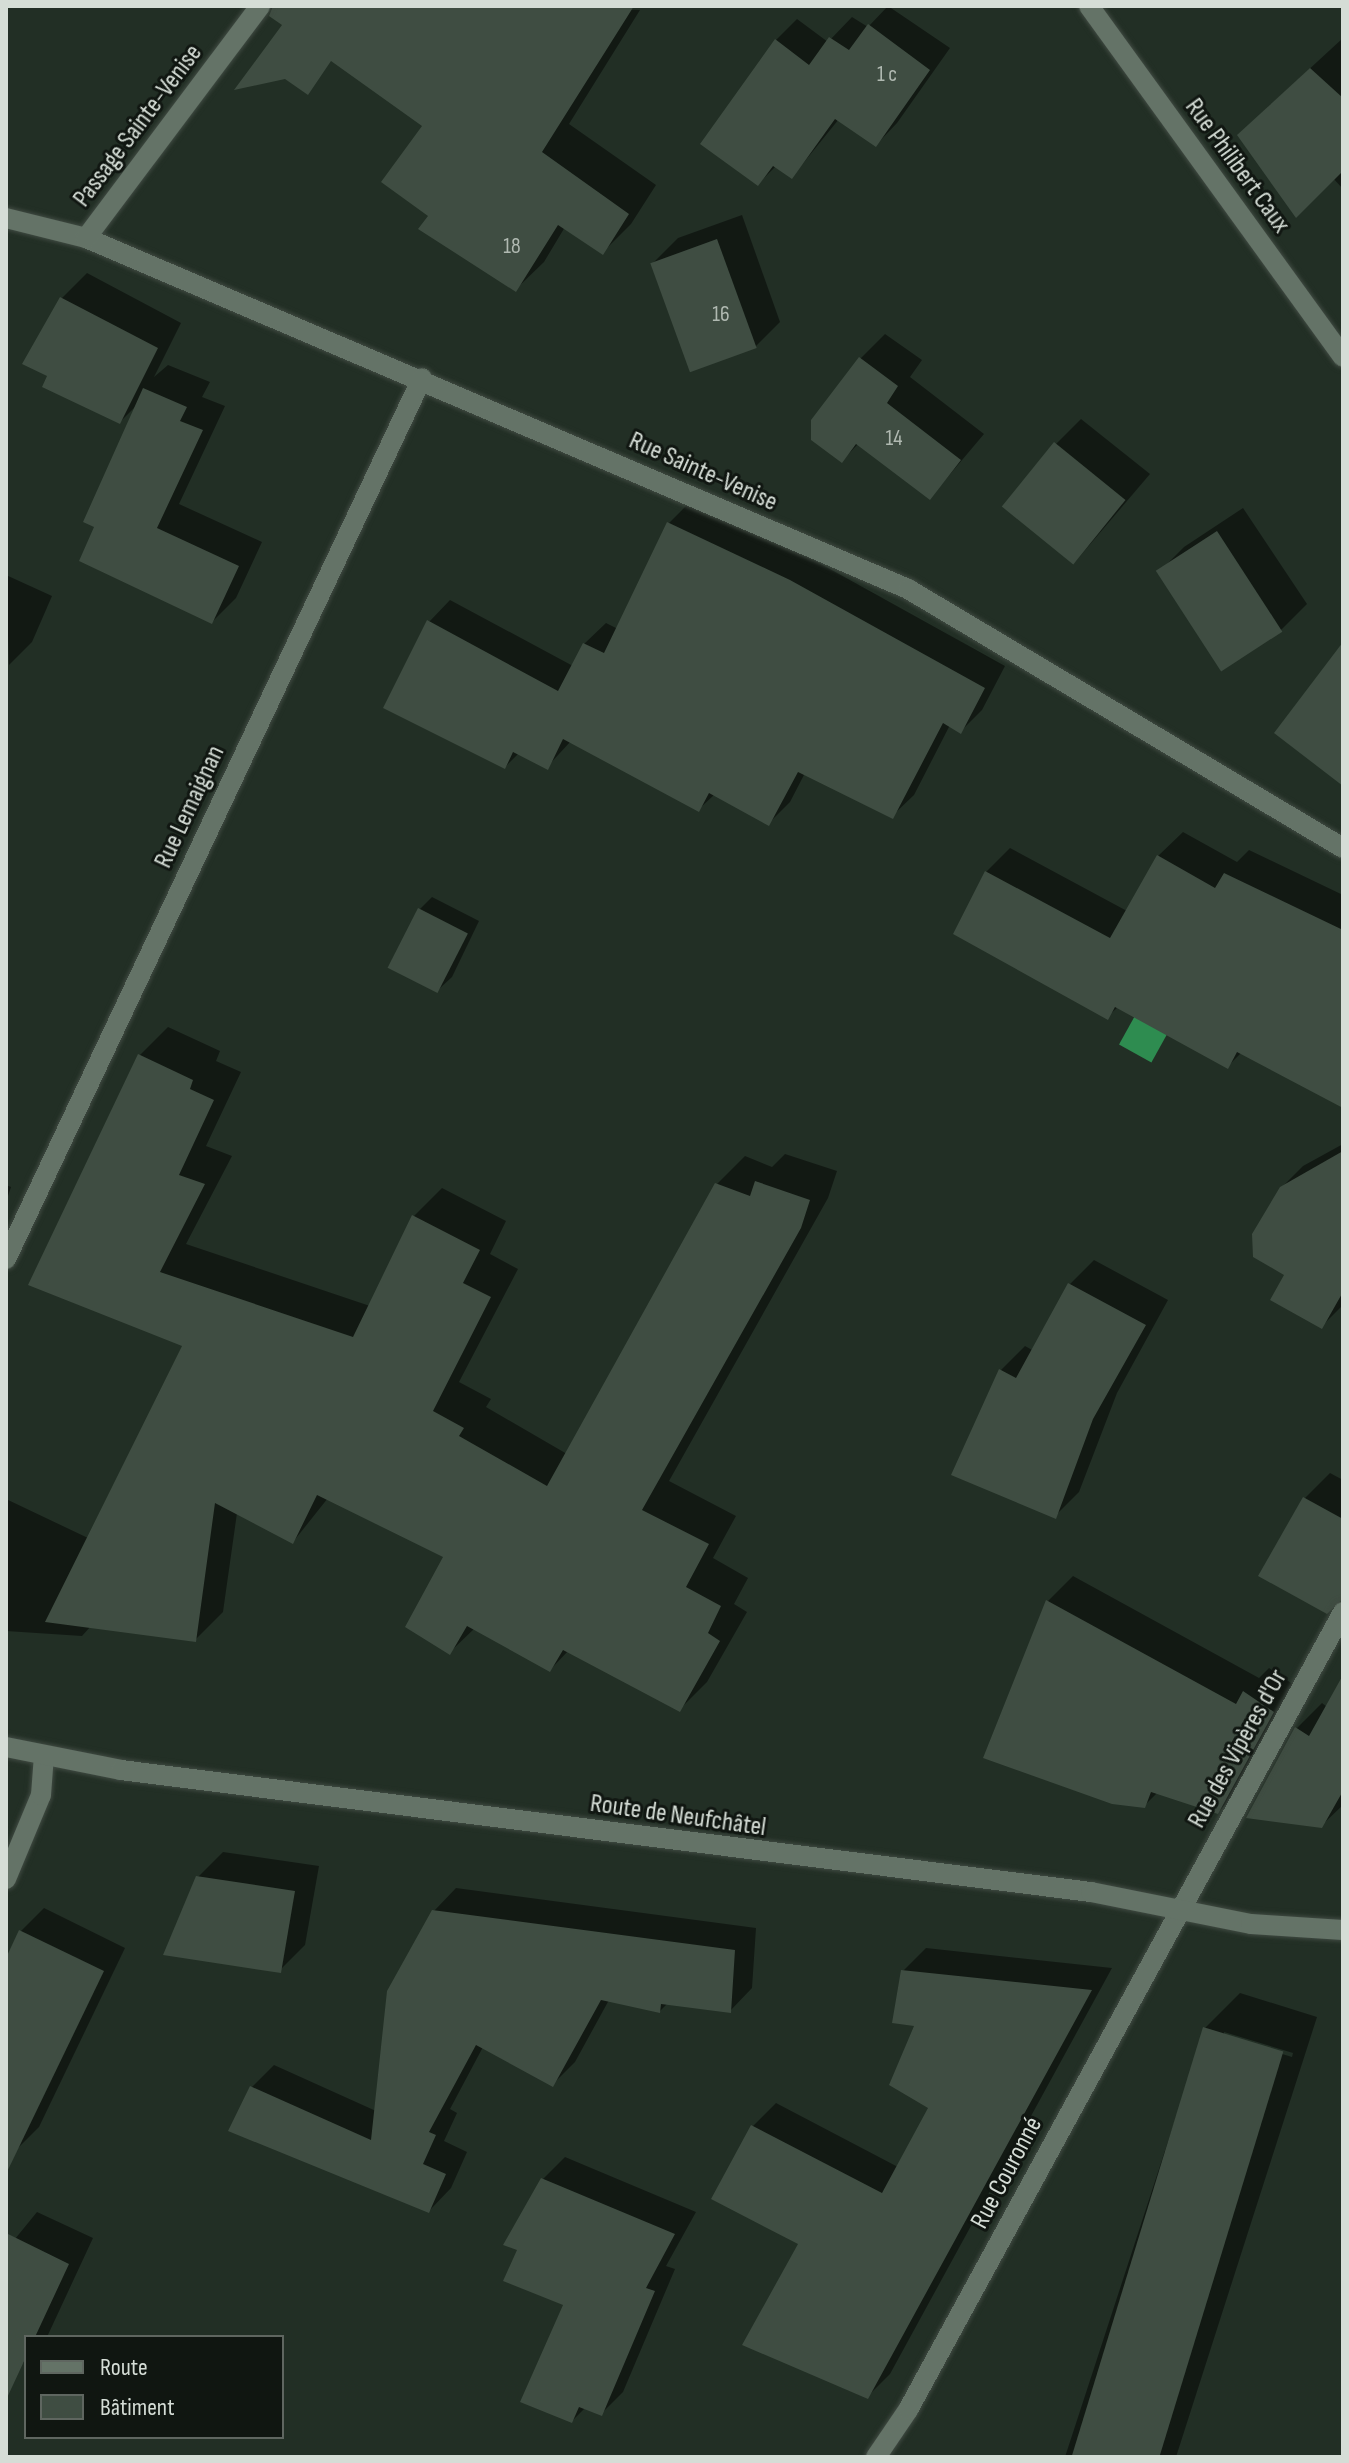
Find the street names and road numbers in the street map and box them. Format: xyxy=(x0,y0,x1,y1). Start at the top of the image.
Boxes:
street label: Passage Sainte-Venise xyxy=(67,39,209,213)
street label: Rue Philibert Caux xyxy=(1178,93,1296,239)
street label: Rue Sainte-Venise xyxy=(624,425,782,519)
street label: Rue Lemaignan xyxy=(148,741,232,873)
street label: Rue des Vipères d'Or xyxy=(1182,1664,1294,1834)
street label: Route de Neufchâtel xyxy=(588,1788,768,1844)
street label: Rue Couronné xyxy=(965,2112,1049,2234)

